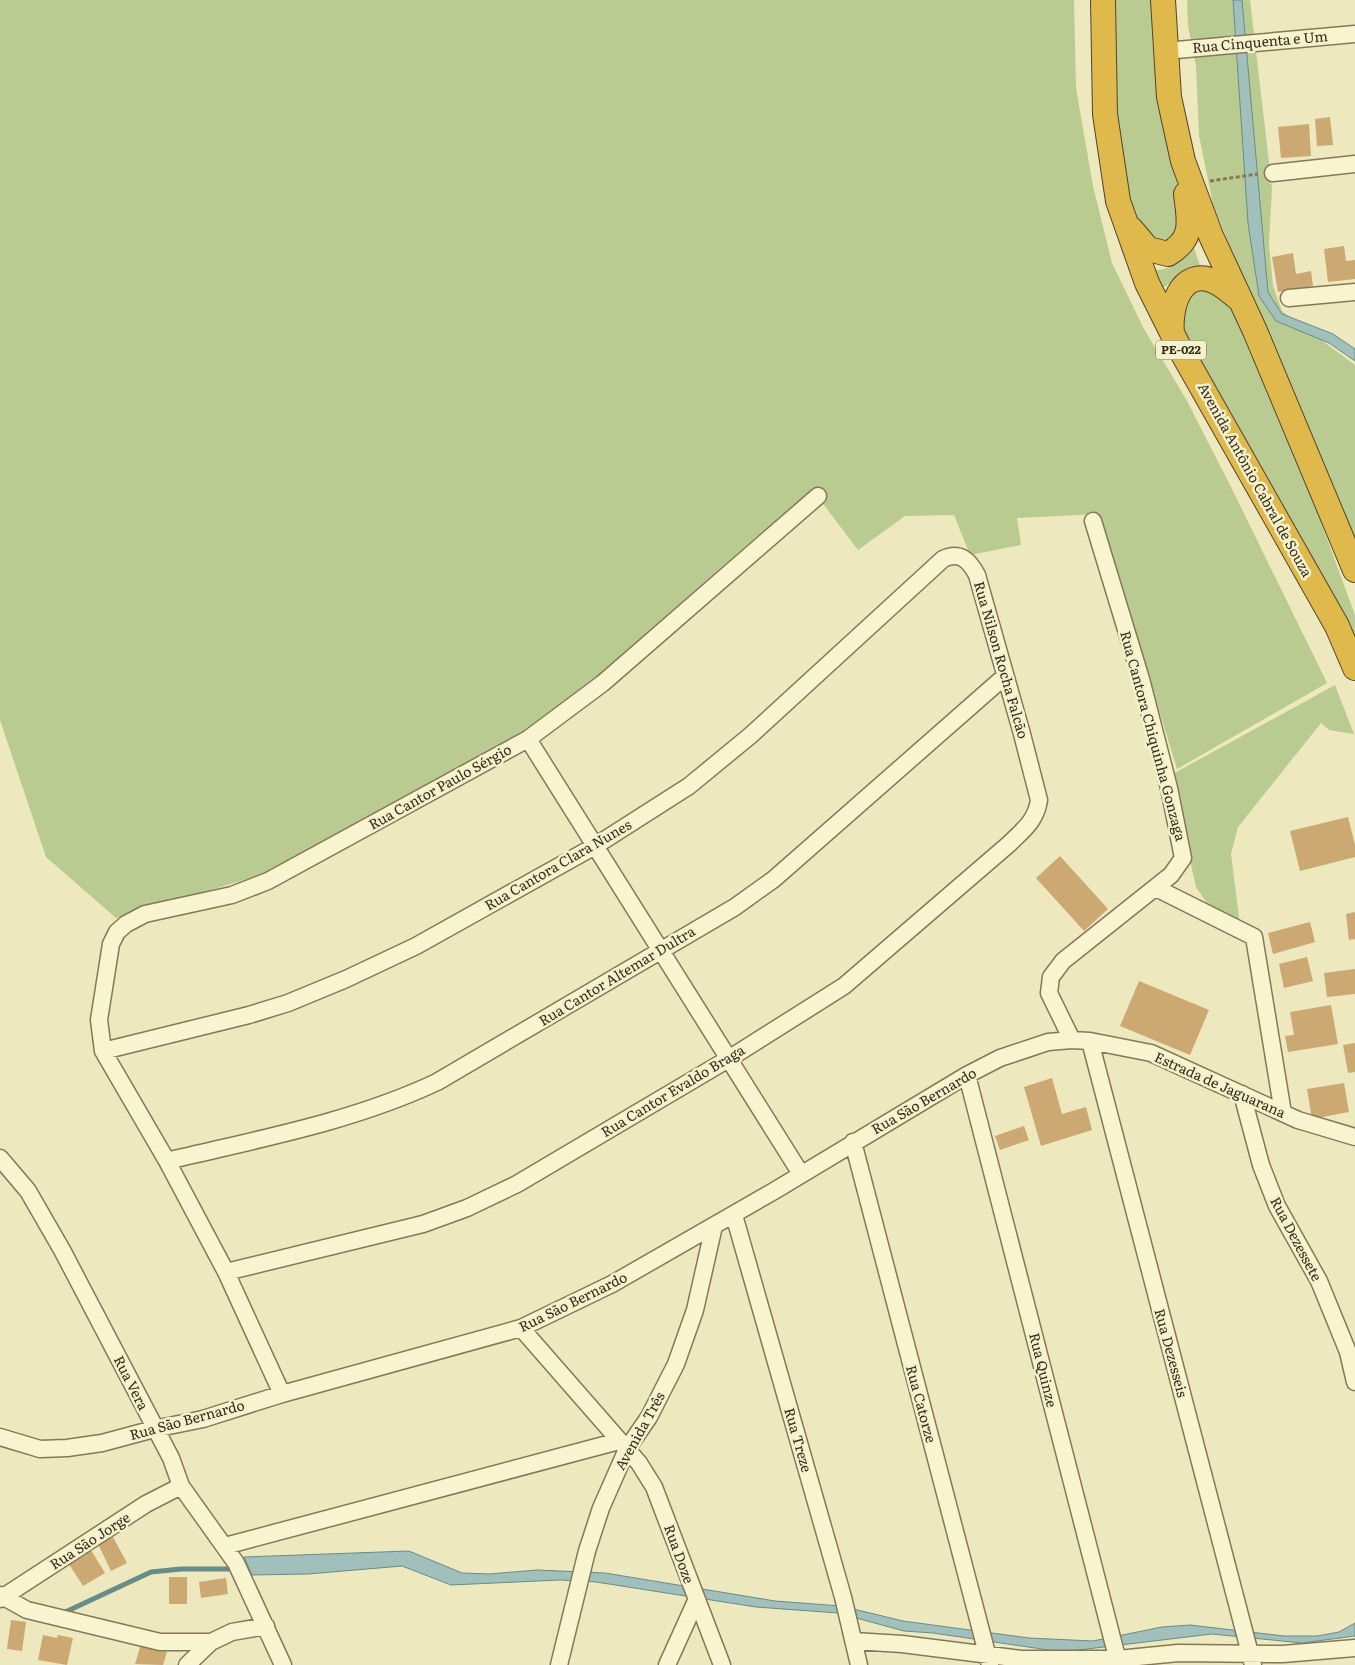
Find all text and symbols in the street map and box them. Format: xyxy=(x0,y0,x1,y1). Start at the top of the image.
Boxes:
street label: Rua Cinquenta e Um xyxy=(1191,25,1329,57)
road number: PE-022 xyxy=(1156,340,1206,360)
street label: Avenida Antônio Cabral de Souza xyxy=(1194,379,1318,581)
street label: Rua Nilson Rocha Falcão xyxy=(970,579,1034,741)
street label: Rua Cantora Chiquinha Gonzaga xyxy=(1116,628,1192,844)
street label: Rua Cantor Paulo Sérgio xyxy=(364,738,515,834)
street label: Rua Cantora Clara Nunes xyxy=(480,814,635,914)
street label: Rua Cantor Altemar Dultra xyxy=(534,920,699,1030)
street label: Rua Cantor Evaldo Braga xyxy=(597,1039,749,1141)
street label: Estrada de Jaguarana xyxy=(1152,1046,1290,1122)
street label: Rua São Bernardo xyxy=(867,1062,980,1138)
street label: Rua Dezessete xyxy=(1266,1193,1328,1284)
street label: Rua São Bernardo xyxy=(515,1266,630,1336)
street label: Rua Dezesseis xyxy=(1150,1306,1193,1399)
street label: Rua Quinze xyxy=(1025,1330,1063,1409)
street label: Rua Vera xyxy=(110,1352,154,1414)
street label: Rua Catorze xyxy=(902,1363,942,1445)
street label: Avenida Três xyxy=(609,1388,669,1473)
street label: Rua São Bernardo xyxy=(127,1394,246,1444)
street label: Rua Treze xyxy=(780,1405,818,1474)
street label: Rua São Jorge xyxy=(45,1507,134,1574)
street label: Rua Doze xyxy=(660,1521,700,1586)

